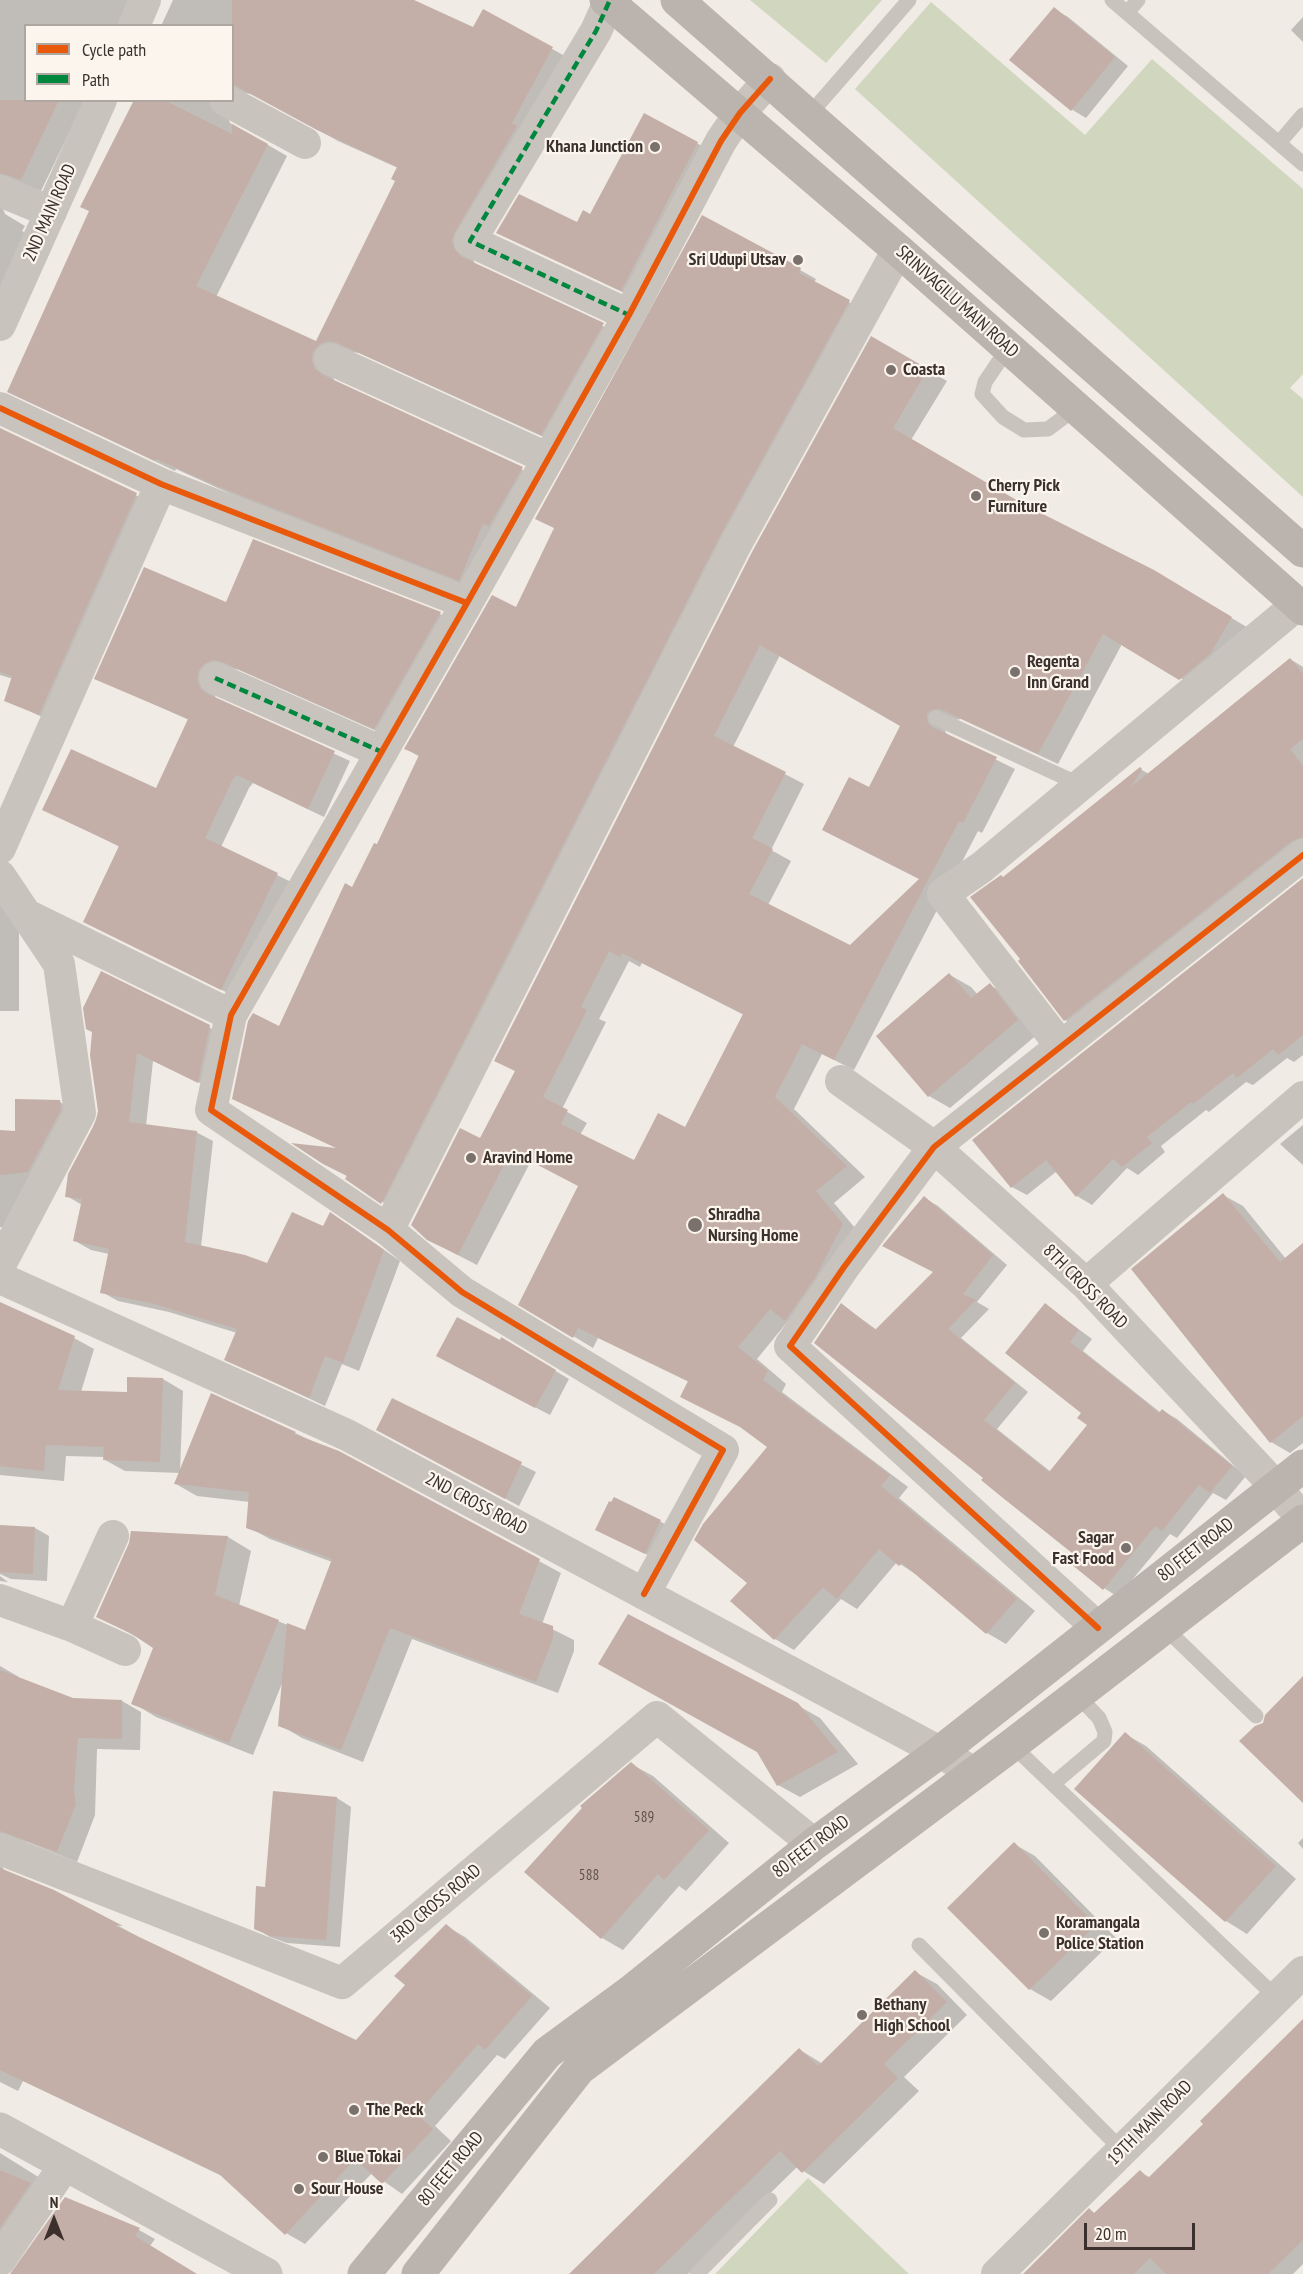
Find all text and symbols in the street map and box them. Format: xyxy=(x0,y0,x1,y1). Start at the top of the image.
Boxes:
legend xyxy=(24,24,234,102)
text: Cycle path xyxy=(82,38,146,61)
text: Path xyxy=(82,68,110,91)
place label: Khana Junction xyxy=(546,136,643,158)
marker: Khana Junction xyxy=(648,140,662,154)
street label: 2ND MAIN ROAD xyxy=(19,161,81,265)
street label: SRINIVAGILU MAIN ROAD xyxy=(891,241,1023,363)
place label: Sri Udupi Utsav xyxy=(689,249,786,271)
marker: Sri Udupi Utsav xyxy=(791,253,805,267)
place label: Coasta xyxy=(903,359,945,381)
marker: Coasta xyxy=(884,363,898,377)
place label: Cherry Pick Furniture xyxy=(988,475,1060,518)
marker: Cherry Pick Furniture xyxy=(969,489,983,503)
place label: Regenta Inn Grand xyxy=(1027,651,1089,694)
marker: Regenta Inn Grand xyxy=(1008,665,1022,679)
place label: Aravind Home xyxy=(483,1147,573,1169)
marker: Aravind Home xyxy=(464,1151,478,1165)
place label: Shradha Nursing Home xyxy=(708,1204,798,1246)
marker: Shradha Nursing Home xyxy=(686,1216,704,1234)
street label: 8TH CROSS ROAD xyxy=(1038,1240,1132,1334)
street label: 2ND CROSS ROAD xyxy=(421,1468,531,1540)
street label: 80 FEET ROAD xyxy=(1154,1514,1238,1586)
place label: Sagar Fast Food xyxy=(1052,1527,1114,1570)
marker: Sagar Fast Food xyxy=(1119,1541,1133,1555)
house number: 589 xyxy=(634,1809,654,1827)
street label: 80 FEET ROAD xyxy=(768,1811,854,1883)
street label: 3RD CROSS ROAD xyxy=(387,1860,485,1948)
house number: 588 xyxy=(579,1867,599,1885)
place label: Koramangala Police Station xyxy=(1056,1912,1144,1954)
marker: Koramangala Police Station xyxy=(1037,1926,1051,1940)
place label: Bethany High School xyxy=(874,1994,950,2036)
marker: Bethany High School xyxy=(855,2008,869,2022)
street label: 19TH MAIN ROAD xyxy=(1103,2076,1197,2170)
place label: The Peck xyxy=(366,2099,423,2121)
marker: The Peck xyxy=(347,2103,361,2117)
street label: 80 FEET ROAD xyxy=(414,2127,488,2211)
place label: Blue Tokai xyxy=(335,2146,401,2168)
marker: Blue Tokai xyxy=(316,2150,330,2164)
place label: Sour House xyxy=(311,2178,384,2200)
marker: Sour House xyxy=(292,2182,306,2196)
north arrow xyxy=(24,2190,84,2250)
text: N xyxy=(50,2192,58,2212)
scale bar xyxy=(1087,2211,1198,2249)
text: 20 m xyxy=(1095,2222,1127,2245)

